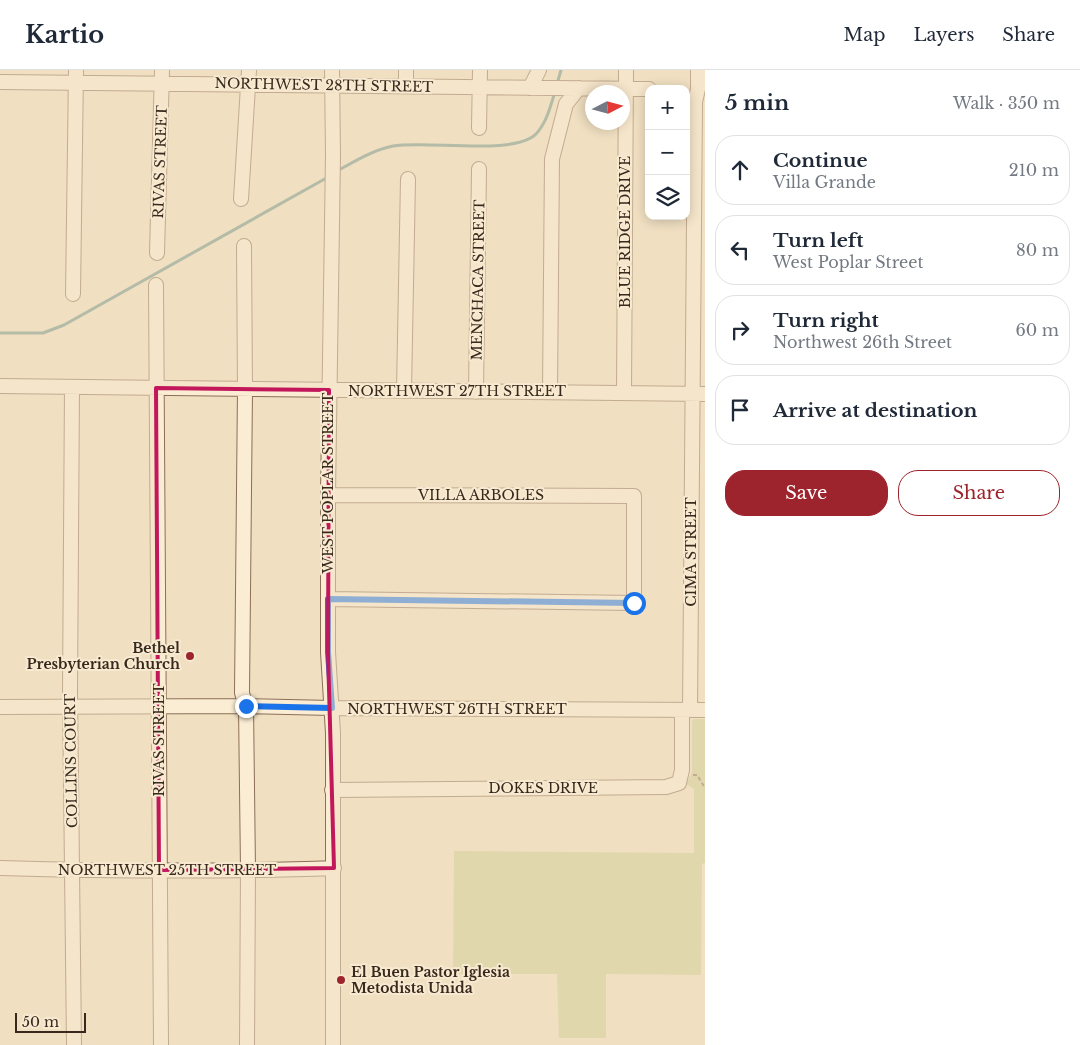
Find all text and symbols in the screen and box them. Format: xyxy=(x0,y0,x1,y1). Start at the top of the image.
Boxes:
text: Kartio xyxy=(25,20,104,49)
text: Map xyxy=(844,24,885,46)
text: Layers xyxy=(913,24,974,46)
text: Share xyxy=(1002,24,1055,46)
street label: NORTHWEST 28TH STREET xyxy=(214,74,434,96)
north arrow xyxy=(585,85,630,130)
map controls xyxy=(645,85,690,220)
button: + xyxy=(645,85,690,130)
text: 5 min xyxy=(725,90,789,116)
text: Walk · 350 m xyxy=(953,93,1060,113)
street label: RIVAS STREET xyxy=(149,105,171,219)
button: − xyxy=(645,130,690,175)
text: Continue xyxy=(773,149,868,172)
street label: BLUE RIDGE DRIVE xyxy=(616,156,634,308)
icon: ahead xyxy=(726,156,754,184)
text: 210 m xyxy=(1009,160,1059,180)
text: Villa Grande xyxy=(773,172,876,192)
button: layers xyxy=(645,175,690,220)
street label: MENCHACA STREET xyxy=(468,199,488,361)
text: Turn left xyxy=(773,229,864,252)
icon: left xyxy=(726,236,754,264)
text: 80 m xyxy=(1016,240,1059,260)
text: West Poplar Street xyxy=(773,252,924,272)
text: Turn right xyxy=(773,309,879,332)
icon: right xyxy=(726,316,754,344)
text: 60 m xyxy=(1016,320,1059,340)
text: Northwest 26th Street xyxy=(773,332,952,352)
street label: NORTHWEST 27TH STREET xyxy=(348,382,566,400)
street label: WEST POPLAR STREET xyxy=(319,392,337,575)
icon: arrive xyxy=(726,396,754,424)
text: Arrive at destination xyxy=(773,399,977,422)
button: Save xyxy=(725,470,888,516)
button: Share xyxy=(898,470,1060,516)
street label: VILLA ARBOLES xyxy=(417,486,544,504)
street label: CIMA STREET xyxy=(682,497,700,607)
route start xyxy=(623,592,646,615)
place label: Bethel Presbyterian Church xyxy=(26,639,180,673)
marker: Bethel Presbyterian Church xyxy=(184,650,196,662)
street label: RIVAS STREET xyxy=(150,683,168,797)
street label: COLLINS COURT xyxy=(61,694,81,828)
route end xyxy=(235,695,258,718)
street label: NORTHWEST 26TH STREET xyxy=(347,700,567,718)
street label: DOKES DRIVE xyxy=(488,779,598,797)
street label: NORTHWEST 25TH STREET xyxy=(58,861,276,879)
place label: El Buen Pastor Iglesia Metodista Unida xyxy=(351,963,510,997)
marker: El Buen Pastor Iglesia Metodista Unida xyxy=(335,974,347,986)
scale bar xyxy=(15,1010,86,1033)
text: 50 m xyxy=(22,1013,59,1031)

